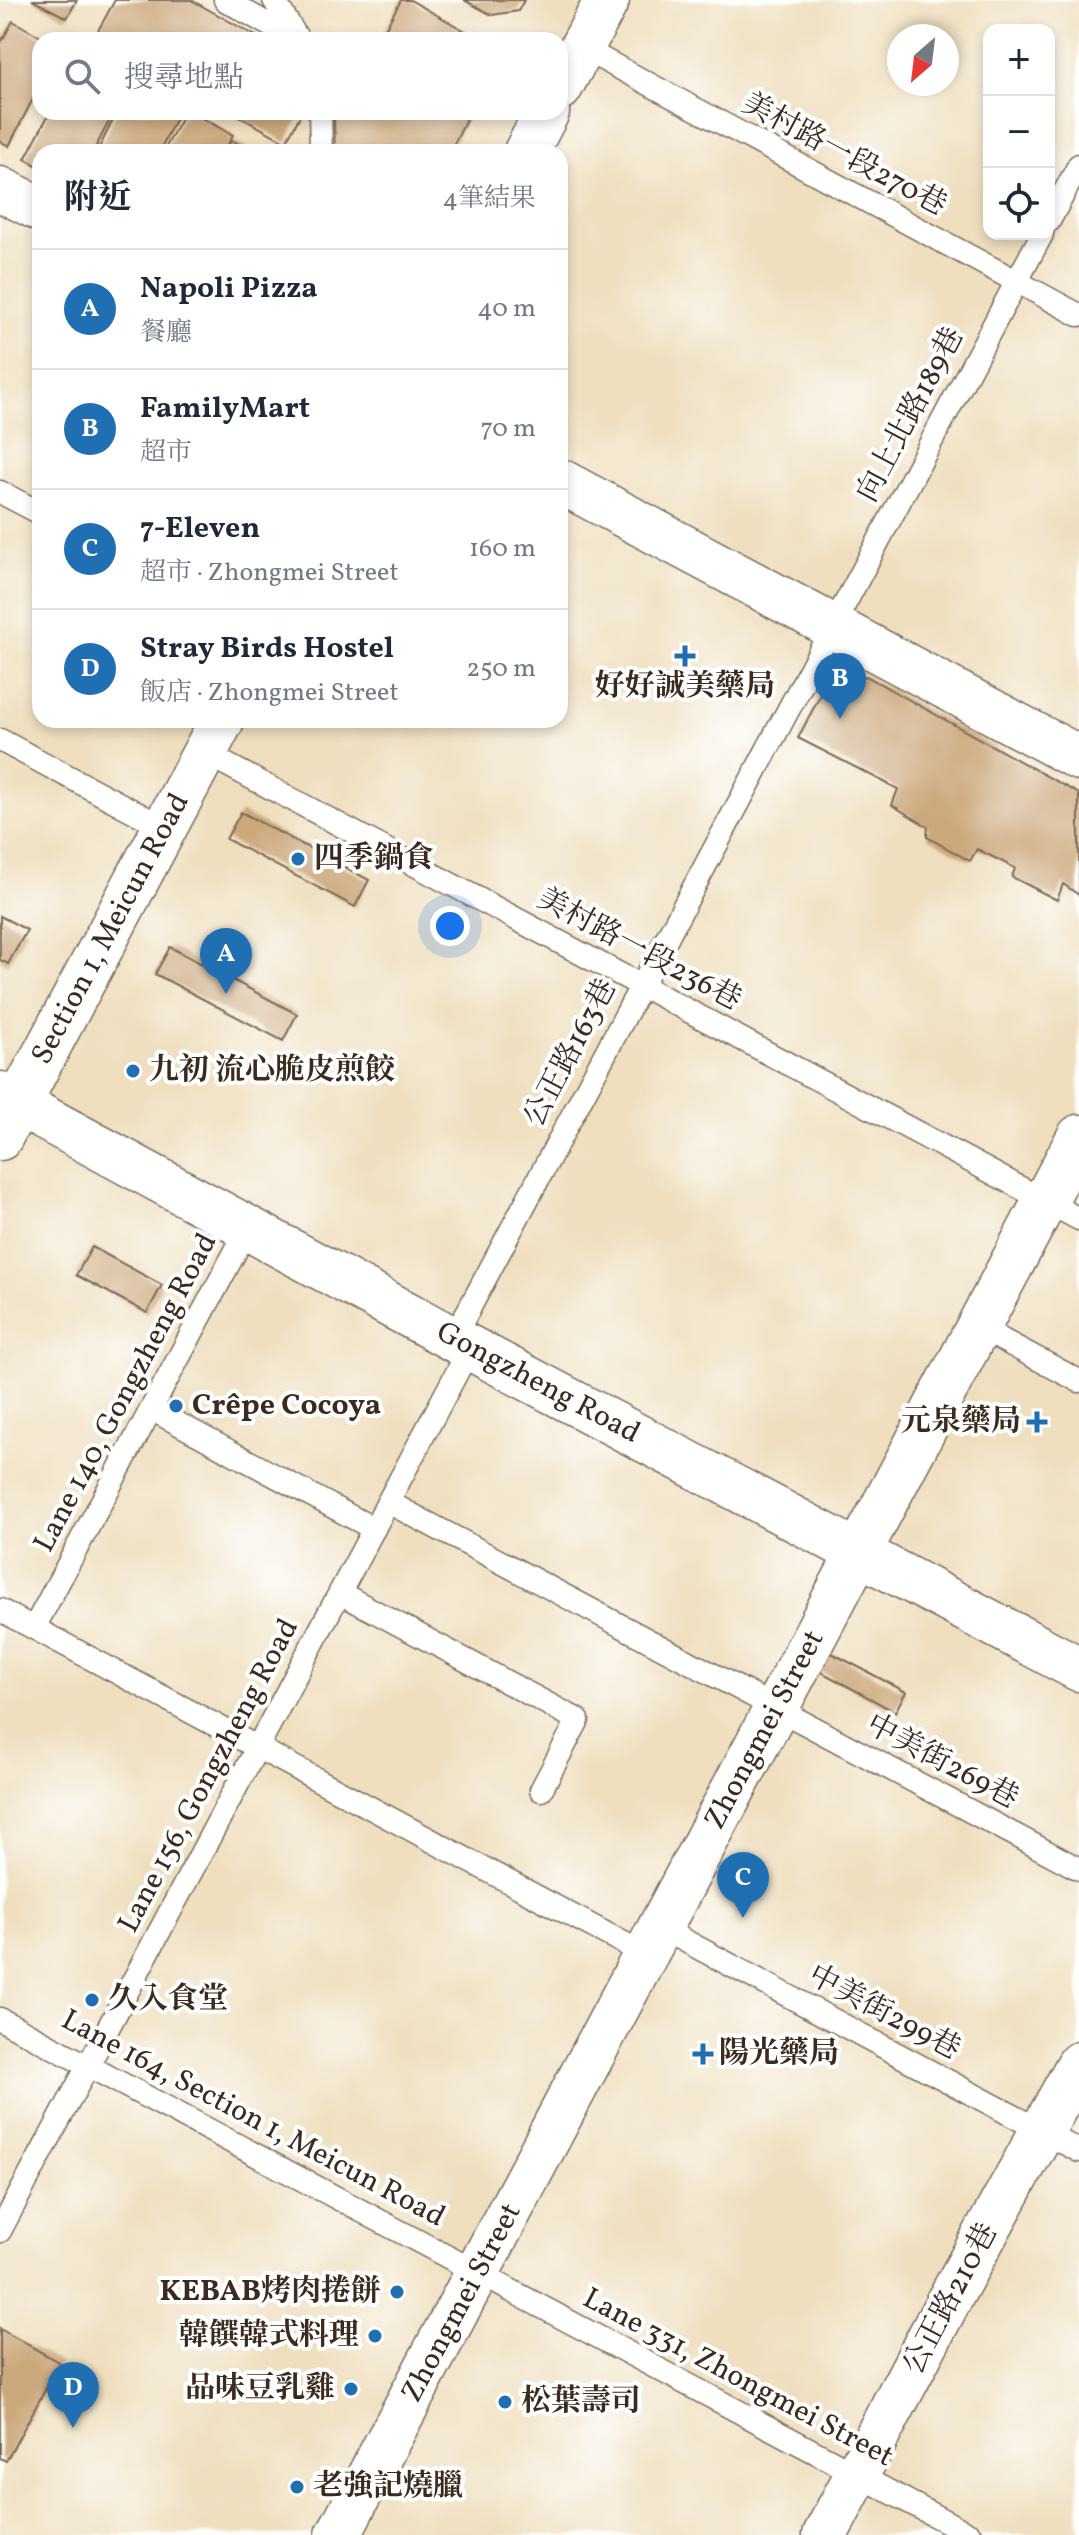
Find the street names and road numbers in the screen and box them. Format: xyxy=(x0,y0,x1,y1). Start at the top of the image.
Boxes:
street label: 美村路一段270巷 xyxy=(734,83,954,227)
street label: 向上北路189巷 xyxy=(847,320,975,510)
street label: Section 1, Meicun Road xyxy=(22,786,200,1072)
street label: 美村路一段236巷 xyxy=(529,878,749,1022)
street label: 公正路163巷 xyxy=(514,972,628,1134)
street label: Lane 140, Gongzheng Road xyxy=(24,1226,228,1560)
street label: Gongzheng Road xyxy=(429,1312,647,1454)
street label: Lane 156, Gongzheng Road xyxy=(108,1612,310,1940)
street label: Zhongmei Street xyxy=(695,1623,835,1837)
street label: 中美街269巷 xyxy=(858,1704,1026,1820)
street label: 中美街299巷 xyxy=(800,1955,968,2071)
street label: Lane 164, Section 1, Meicun Road xyxy=(54,2000,452,2238)
street label: Zhongmei Street xyxy=(392,2196,532,2410)
street label: 公正路210巷 xyxy=(894,2216,1008,2382)
street label: Lane 331, Zhongmei Street xyxy=(575,2278,901,2478)

